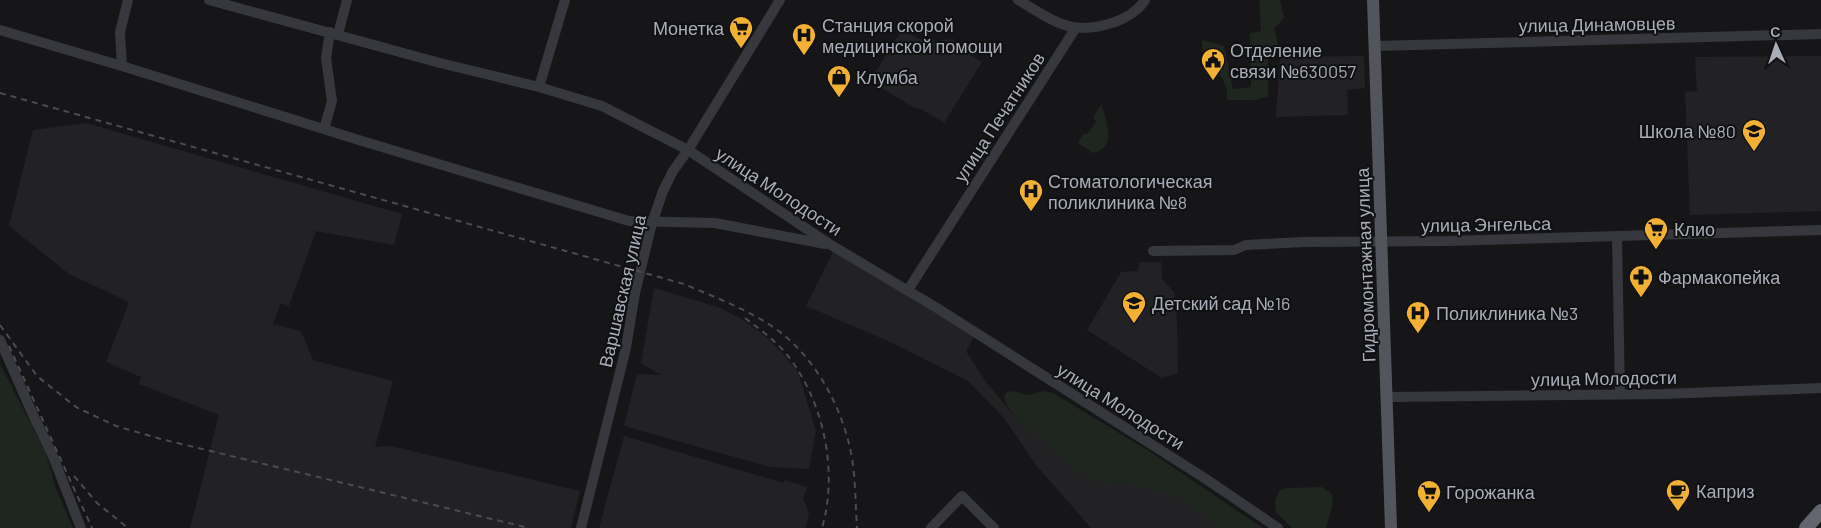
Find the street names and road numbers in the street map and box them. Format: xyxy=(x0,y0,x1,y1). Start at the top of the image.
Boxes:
street label: улица Динамовцев xyxy=(1518,12,1676,36)
street label: улица Печатников xyxy=(949,48,1049,186)
street label: улица Молодости xyxy=(712,142,846,240)
street label: Гидромонтажная улица xyxy=(1351,166,1379,363)
street label: Варшавская улица xyxy=(594,212,650,369)
street label: улица Энгельса xyxy=(1421,212,1552,236)
street label: улица Молодости xyxy=(1053,358,1189,454)
street label: улица Молодости xyxy=(1531,366,1677,390)

